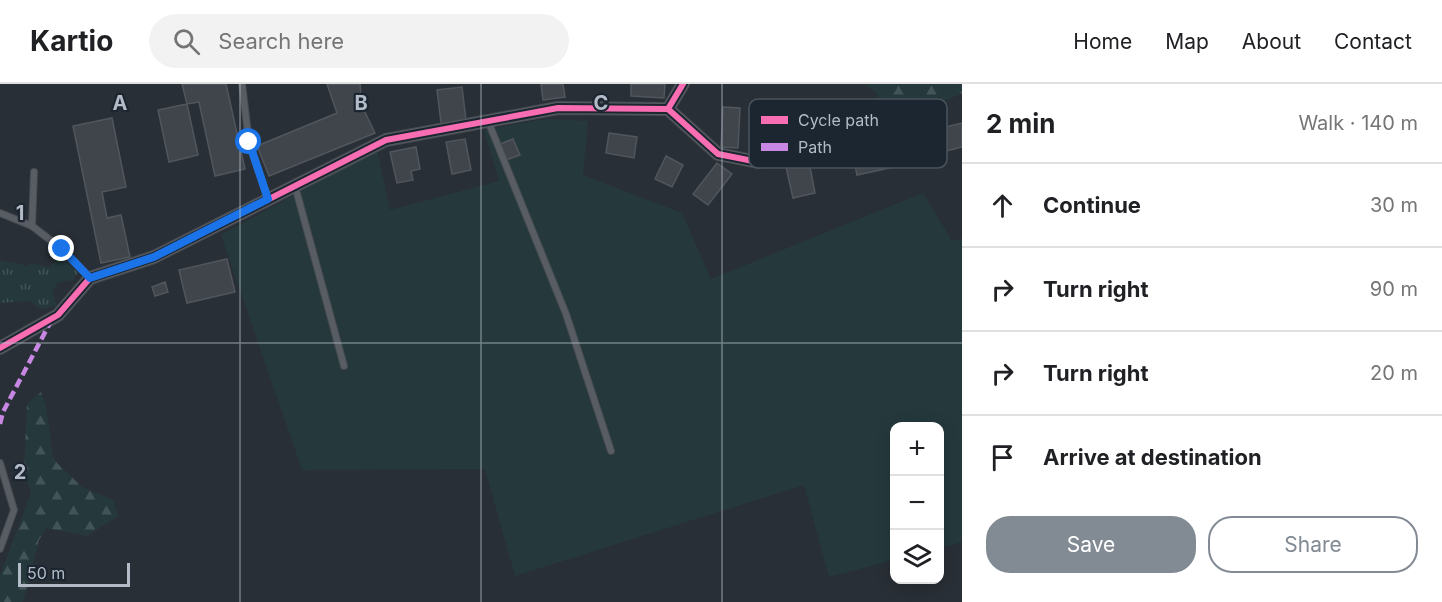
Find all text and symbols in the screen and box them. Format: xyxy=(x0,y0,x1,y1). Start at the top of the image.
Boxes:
search box xyxy=(149,14,569,68)
text: Kartio xyxy=(30,24,113,58)
icon: search xyxy=(170,25,203,58)
text: Search here xyxy=(218,28,344,54)
text: Home xyxy=(1073,29,1132,54)
text: Map xyxy=(1165,29,1209,54)
text: About xyxy=(1242,29,1301,54)
text: Contact xyxy=(1334,29,1412,54)
text: A xyxy=(113,91,128,115)
text: B xyxy=(354,91,368,115)
text: C xyxy=(594,91,608,115)
legend xyxy=(749,99,947,168)
text: 2 min xyxy=(986,108,1056,139)
text: Cycle path xyxy=(798,110,879,130)
text: Walk · 140 m xyxy=(1298,111,1418,135)
route start xyxy=(235,128,261,154)
text: Path xyxy=(798,137,832,157)
icon: ahead xyxy=(986,189,1019,222)
text: Continue xyxy=(1043,192,1141,218)
text: 30 m xyxy=(1370,193,1418,217)
text: 1 xyxy=(16,201,24,225)
route end xyxy=(48,235,74,261)
icon: right xyxy=(986,273,1019,306)
text: Turn right xyxy=(1043,276,1149,302)
text: 90 m xyxy=(1370,277,1418,301)
icon: right xyxy=(986,357,1019,390)
text: Turn right xyxy=(1043,360,1149,386)
text: 20 m xyxy=(1370,361,1418,385)
map controls xyxy=(890,422,944,584)
button: + xyxy=(890,422,944,476)
icon: arrive xyxy=(986,441,1019,474)
text: Arrive at destination xyxy=(1043,444,1262,470)
text: 2 xyxy=(14,460,26,484)
button: − xyxy=(890,476,944,530)
button: Save xyxy=(986,516,1196,573)
button: Share xyxy=(1208,516,1418,573)
button: layers xyxy=(890,530,944,584)
scale bar xyxy=(18,560,130,588)
text: 50 m xyxy=(27,563,65,583)

